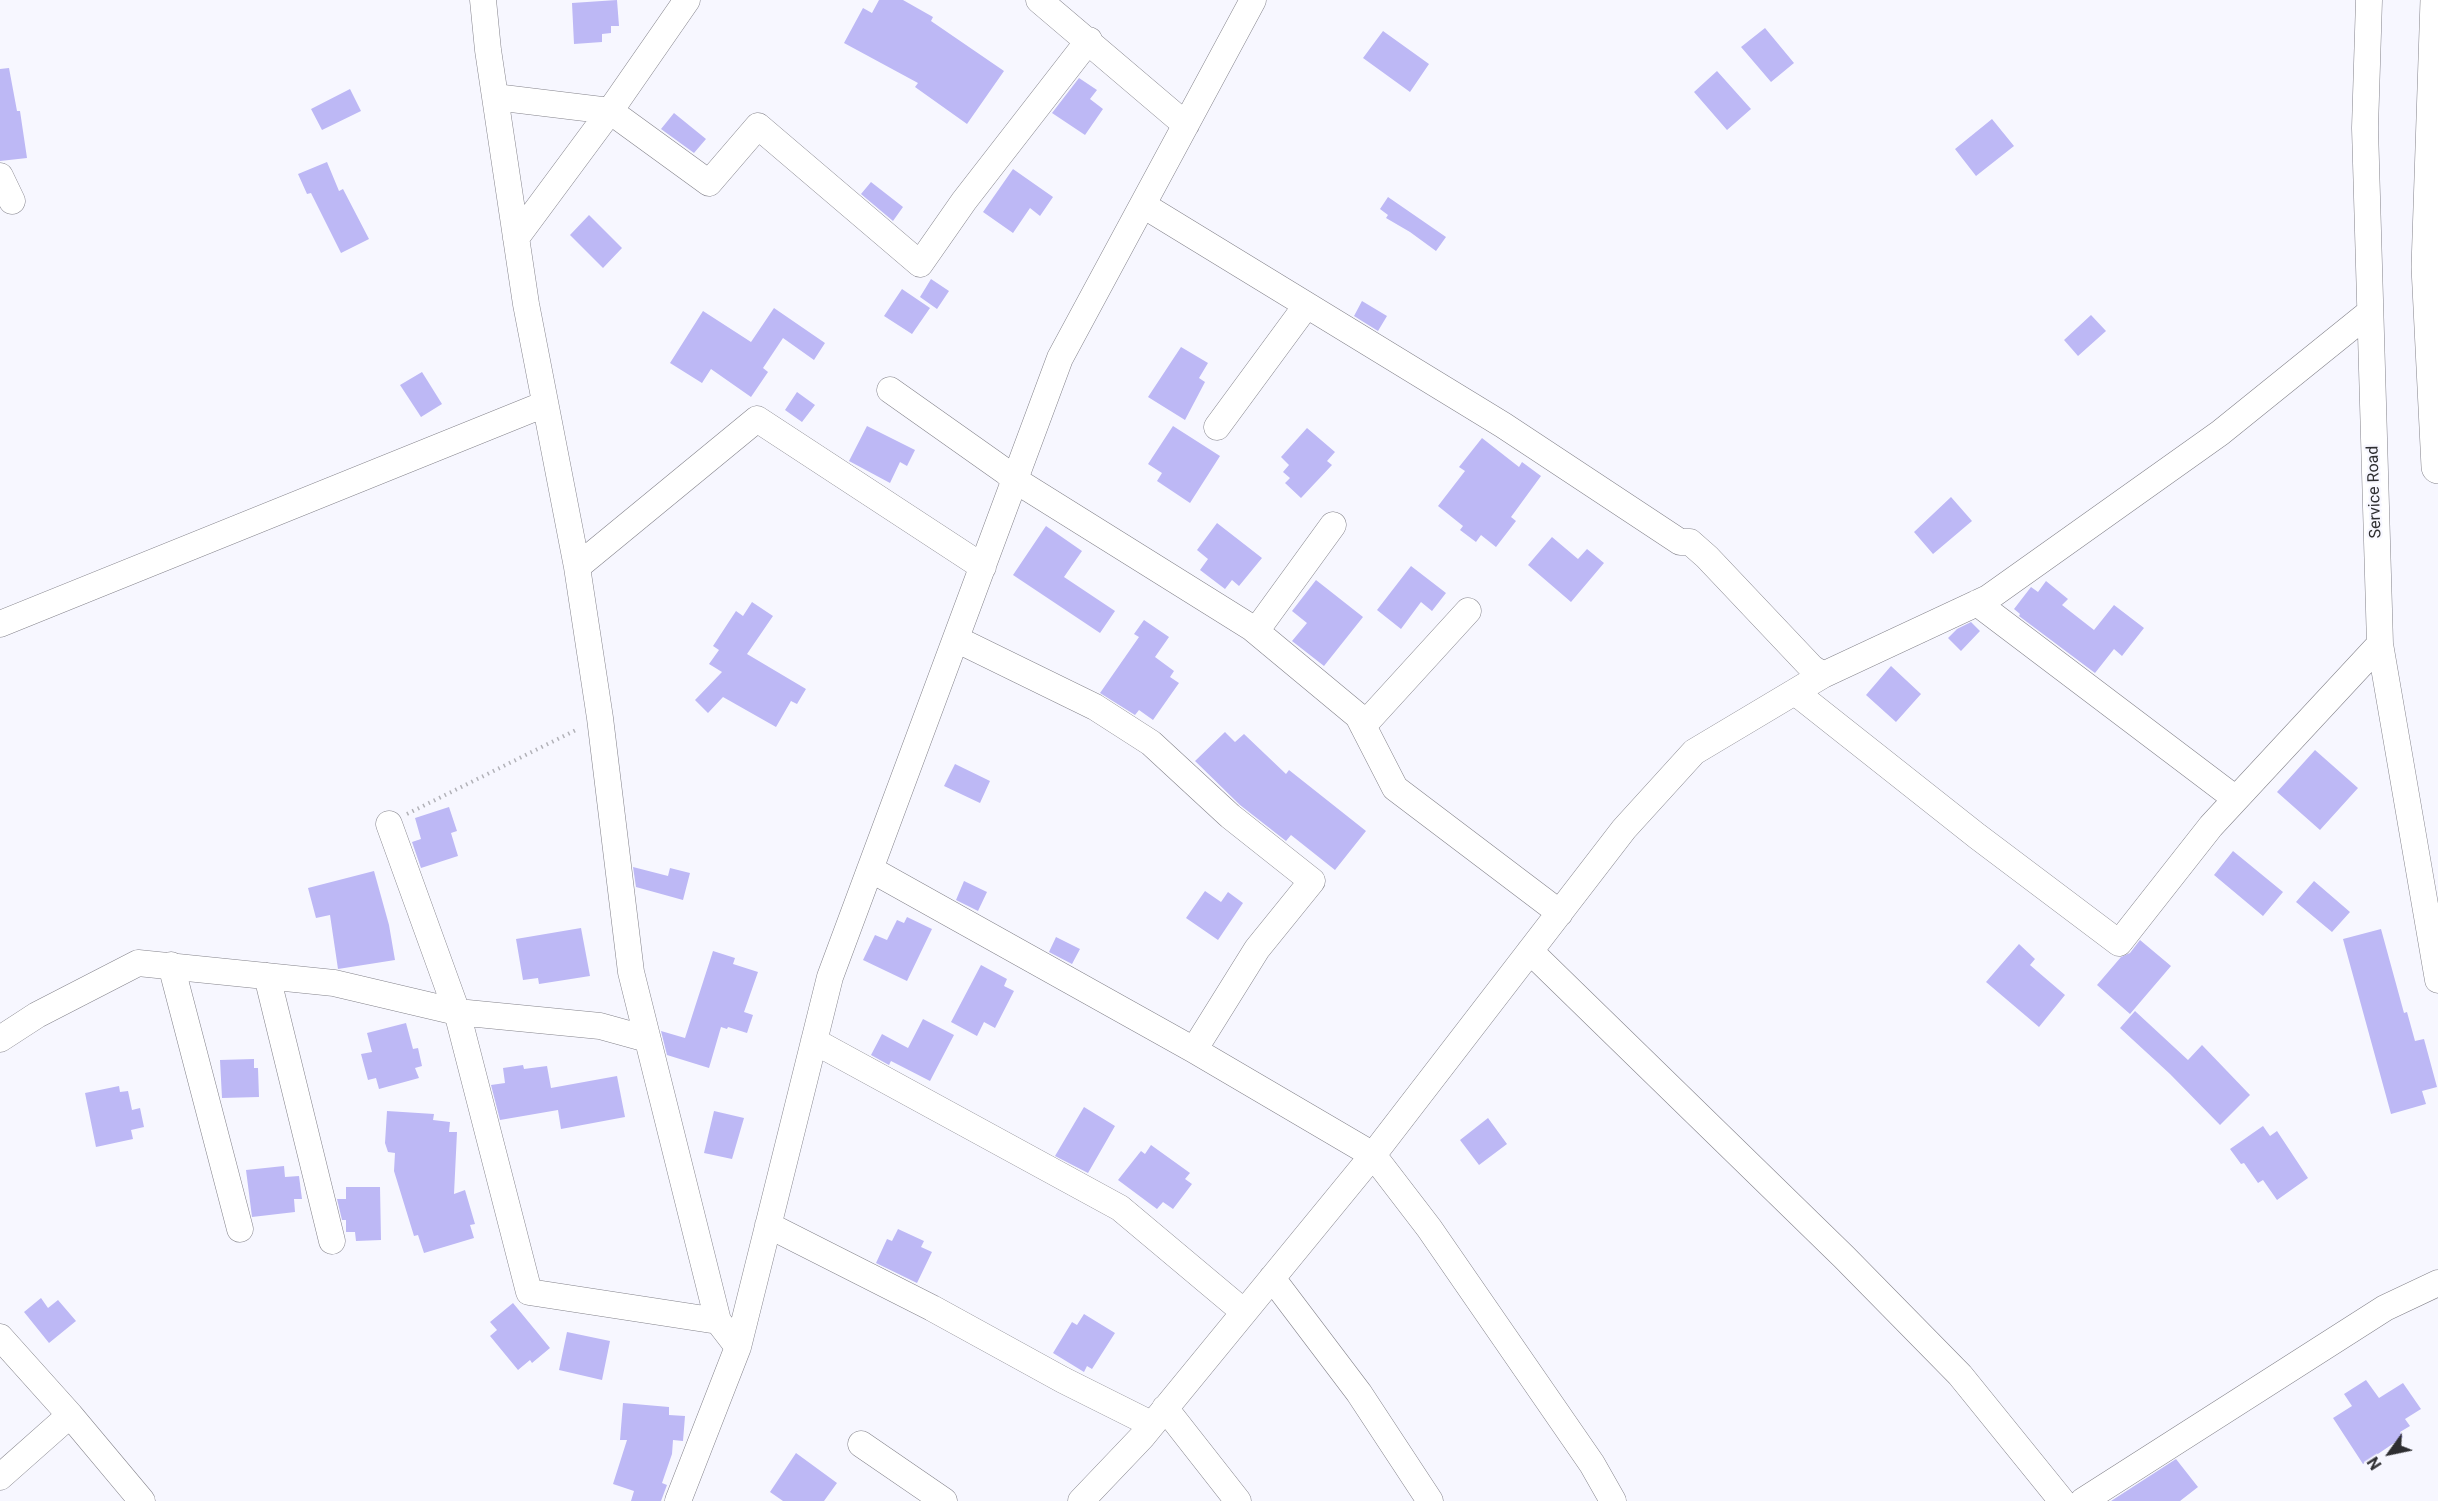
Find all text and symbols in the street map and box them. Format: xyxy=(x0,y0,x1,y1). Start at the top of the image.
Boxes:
street label: Service Road xyxy=(2364,445,2386,539)
north arrow xyxy=(2360,1423,2420,1483)
text: N xyxy=(2363,1453,2386,1473)

